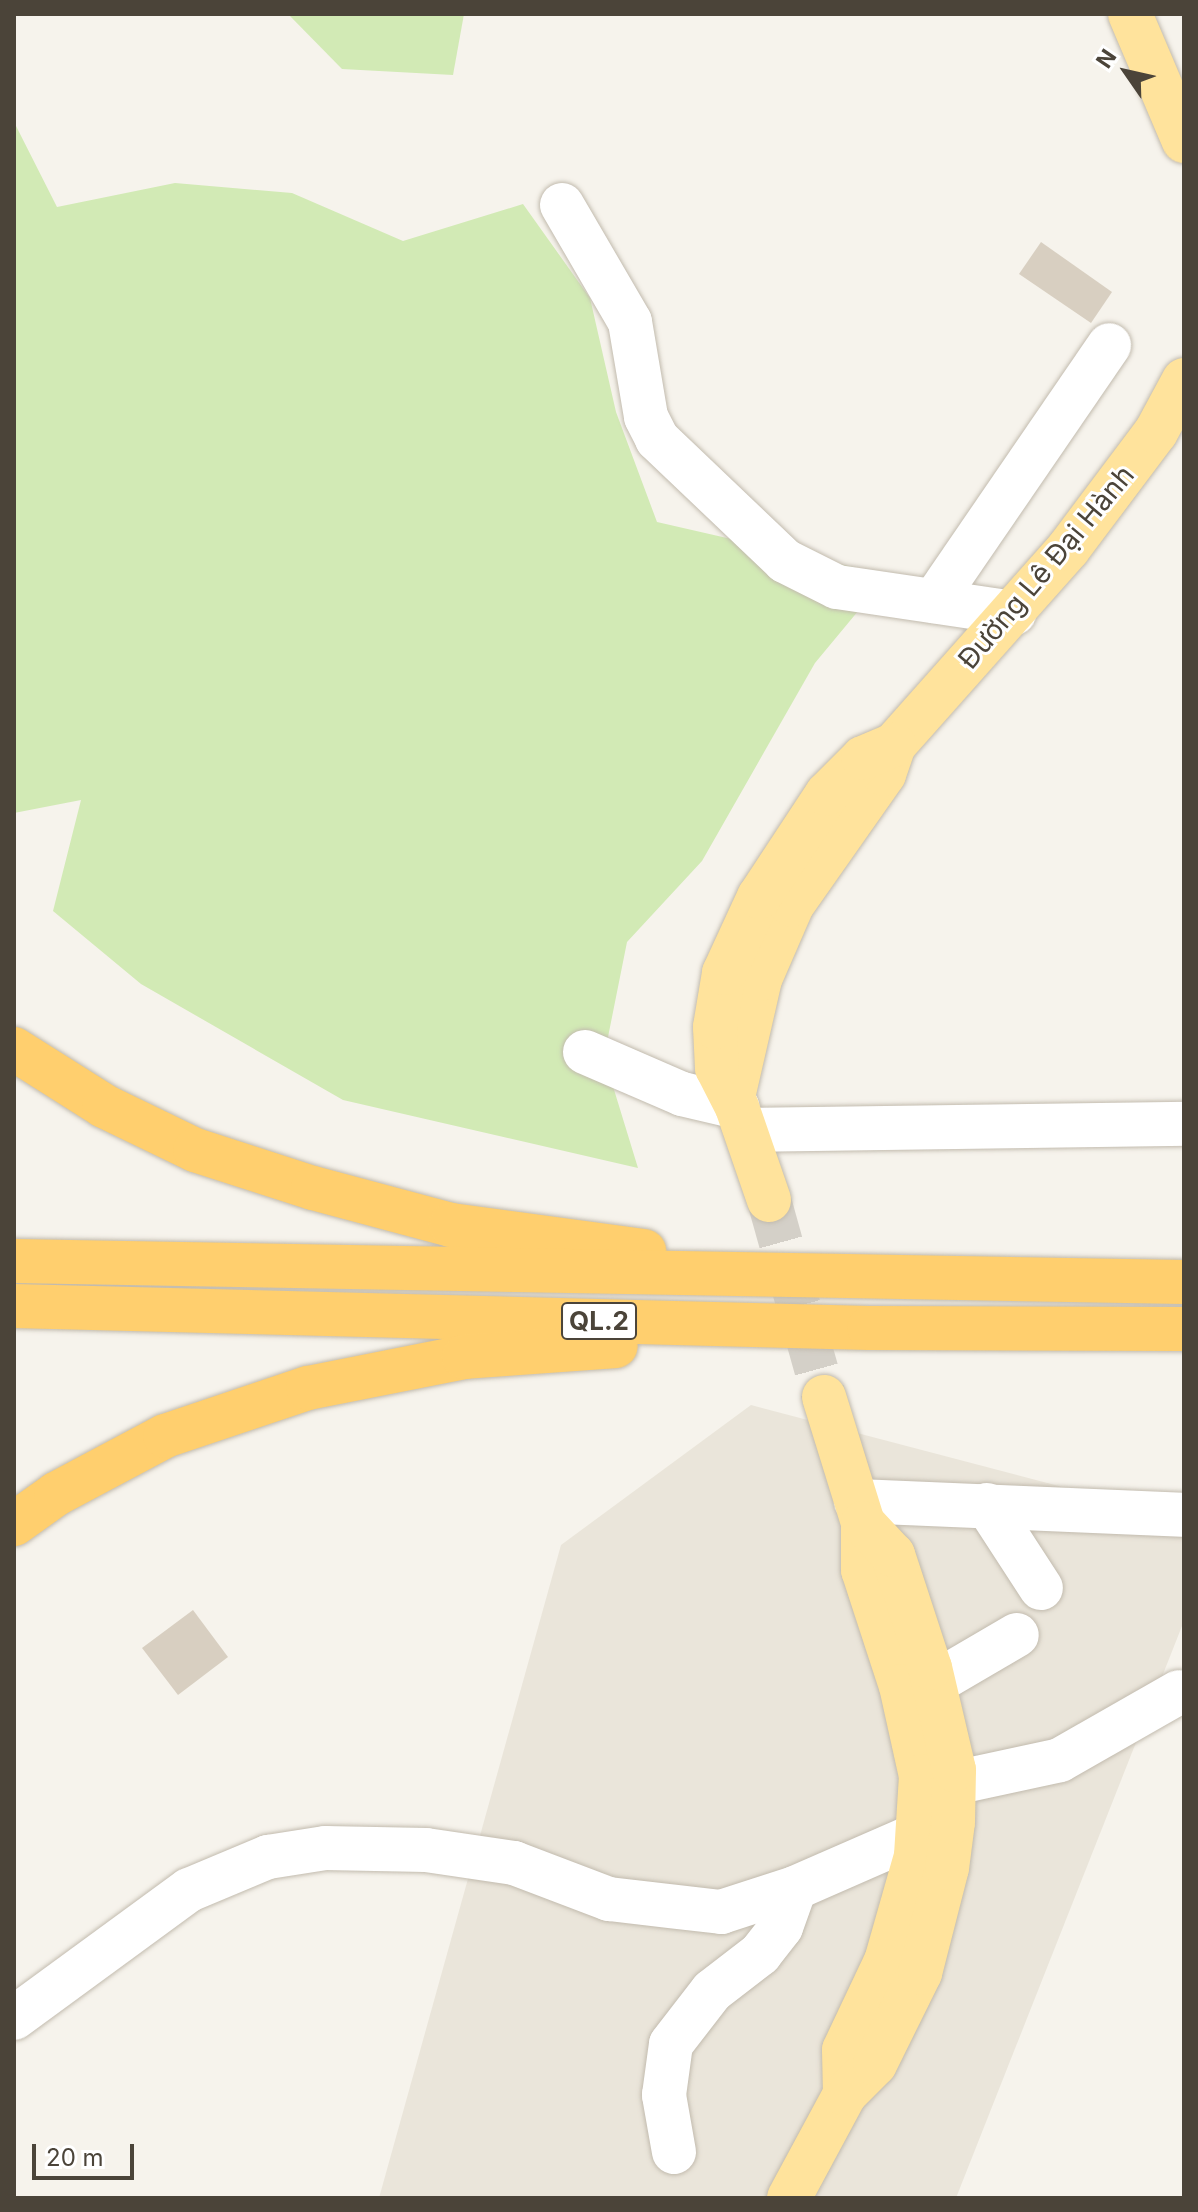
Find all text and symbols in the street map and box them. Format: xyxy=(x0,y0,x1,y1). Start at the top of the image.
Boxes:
north arrow xyxy=(1086,32,1166,112)
text: N xyxy=(1091,44,1122,73)
street label: Đường Lê Đại Hành xyxy=(951,458,1141,676)
road number: QL.2 xyxy=(561,1299,637,1343)
scale bar xyxy=(36,2128,138,2178)
text: 20 m xyxy=(46,2143,104,2172)

